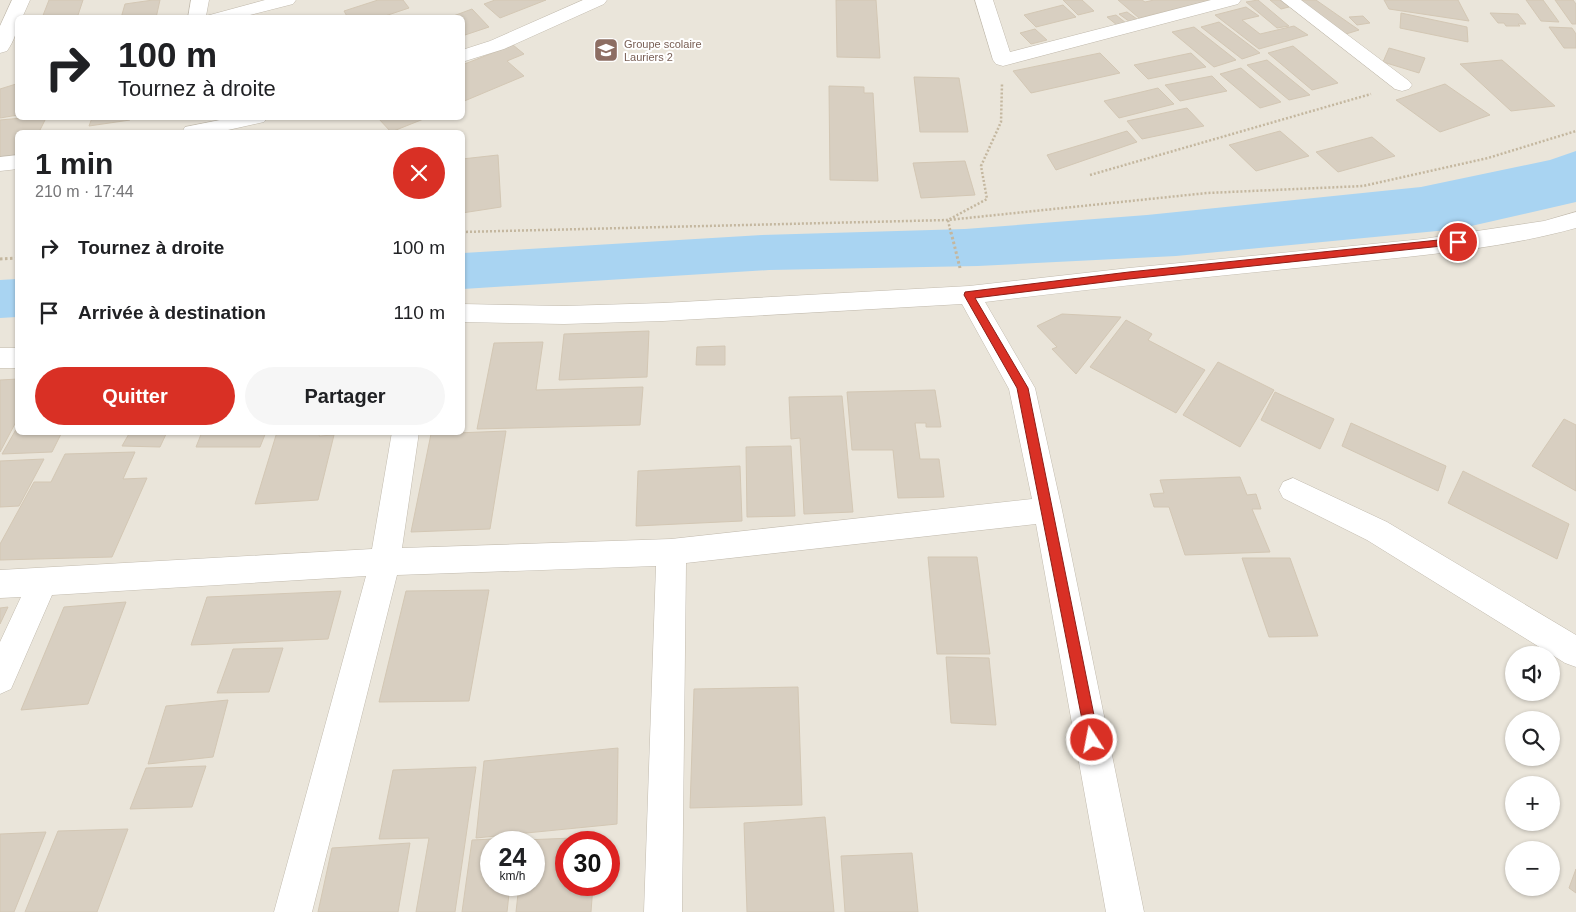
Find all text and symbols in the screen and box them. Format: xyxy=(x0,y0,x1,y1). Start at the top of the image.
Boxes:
icon: right xyxy=(35,35,100,100)
text: 100 m xyxy=(118,35,217,74)
school or university icon: Groupe scolaire Lauriers 2 xyxy=(593,37,619,63)
place label: Groupe scolaire Lauriers 2 xyxy=(624,38,702,63)
text: Tournez à droite xyxy=(118,76,276,101)
text: 1 min xyxy=(35,147,113,180)
button: close xyxy=(393,147,445,199)
text: 210 m · 17:44 xyxy=(35,183,134,200)
pin xyxy=(1437,221,1479,263)
icon: arrive xyxy=(1444,228,1472,256)
icon: right xyxy=(35,234,63,262)
text: Tournez à droite xyxy=(78,237,224,258)
text: 100 m xyxy=(392,237,445,258)
icon: arrive xyxy=(35,299,63,327)
text: Arrivée à destination xyxy=(78,302,266,323)
text: 110 m xyxy=(394,302,445,323)
button: Quitter xyxy=(35,367,235,425)
button: Partager xyxy=(245,367,445,425)
map controls xyxy=(1505,646,1560,896)
button: sound xyxy=(1505,646,1560,701)
button: search xyxy=(1505,711,1560,766)
position arrow xyxy=(1065,713,1117,765)
button: + xyxy=(1505,776,1560,831)
speed limit sign: 30 xyxy=(555,831,620,896)
button: − xyxy=(1505,841,1560,896)
text: 24 xyxy=(499,843,526,871)
text: km/h xyxy=(499,869,526,883)

